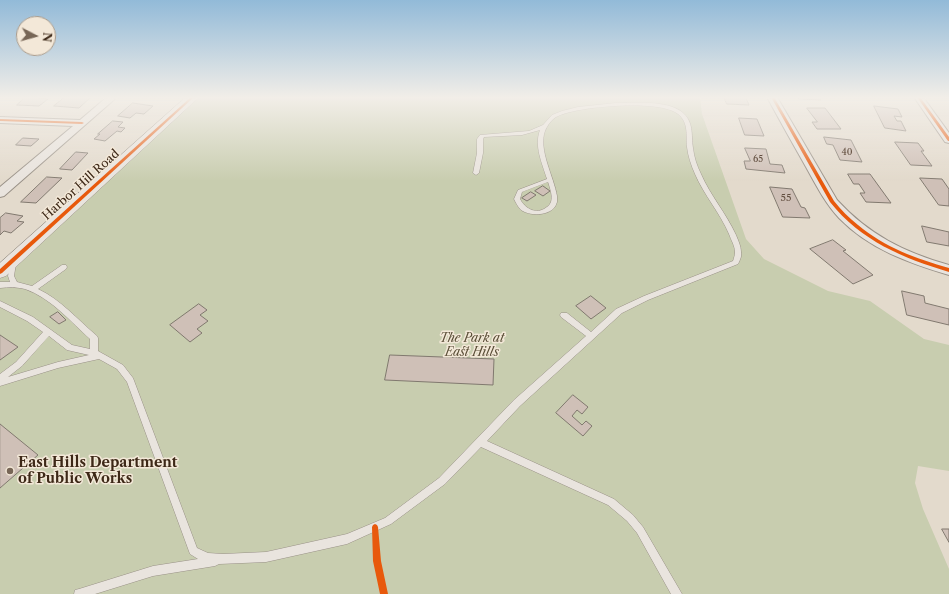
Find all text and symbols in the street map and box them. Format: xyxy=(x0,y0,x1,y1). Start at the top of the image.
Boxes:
north arrow xyxy=(16,16,56,56)
text: N xyxy=(39,32,54,43)
street label: Harbor Hill Road xyxy=(40,147,122,223)
house number: 40 xyxy=(842,147,852,157)
house number: 65 xyxy=(753,154,763,164)
house number: 55 xyxy=(781,192,791,204)
park label: The Park at East Hills xyxy=(440,332,504,360)
place label: East Hills Department of Public Works xyxy=(18,455,177,488)
marker: East Hills Department of Public Works xyxy=(5,466,15,476)

